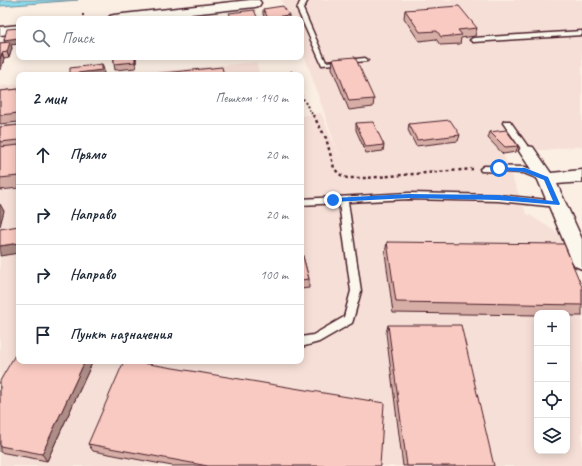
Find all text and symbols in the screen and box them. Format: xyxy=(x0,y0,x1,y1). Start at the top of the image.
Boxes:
search box xyxy=(16,16,304,60)
icon: search xyxy=(30,27,52,49)
text: Поиск xyxy=(62,29,94,48)
text: 2 мин xyxy=(32,88,67,109)
text: Пешком · 140 m xyxy=(215,90,288,106)
icon: ahead xyxy=(32,144,54,166)
text: Прямо xyxy=(70,145,106,164)
text: 20 m xyxy=(266,147,288,163)
route start xyxy=(490,159,508,177)
route end xyxy=(324,191,342,209)
icon: right xyxy=(32,204,54,226)
text: Направо xyxy=(70,205,116,224)
text: 20 m xyxy=(266,207,288,223)
icon: right xyxy=(32,264,54,286)
text: Направо xyxy=(70,265,116,284)
text: 100 m xyxy=(260,267,288,283)
map controls xyxy=(534,310,570,454)
button: + xyxy=(534,310,570,346)
icon: arrive xyxy=(32,324,54,346)
text: Пункт назначения xyxy=(70,325,172,344)
button: − xyxy=(534,346,570,382)
button: locate xyxy=(534,382,570,418)
button: layers xyxy=(534,418,570,454)

